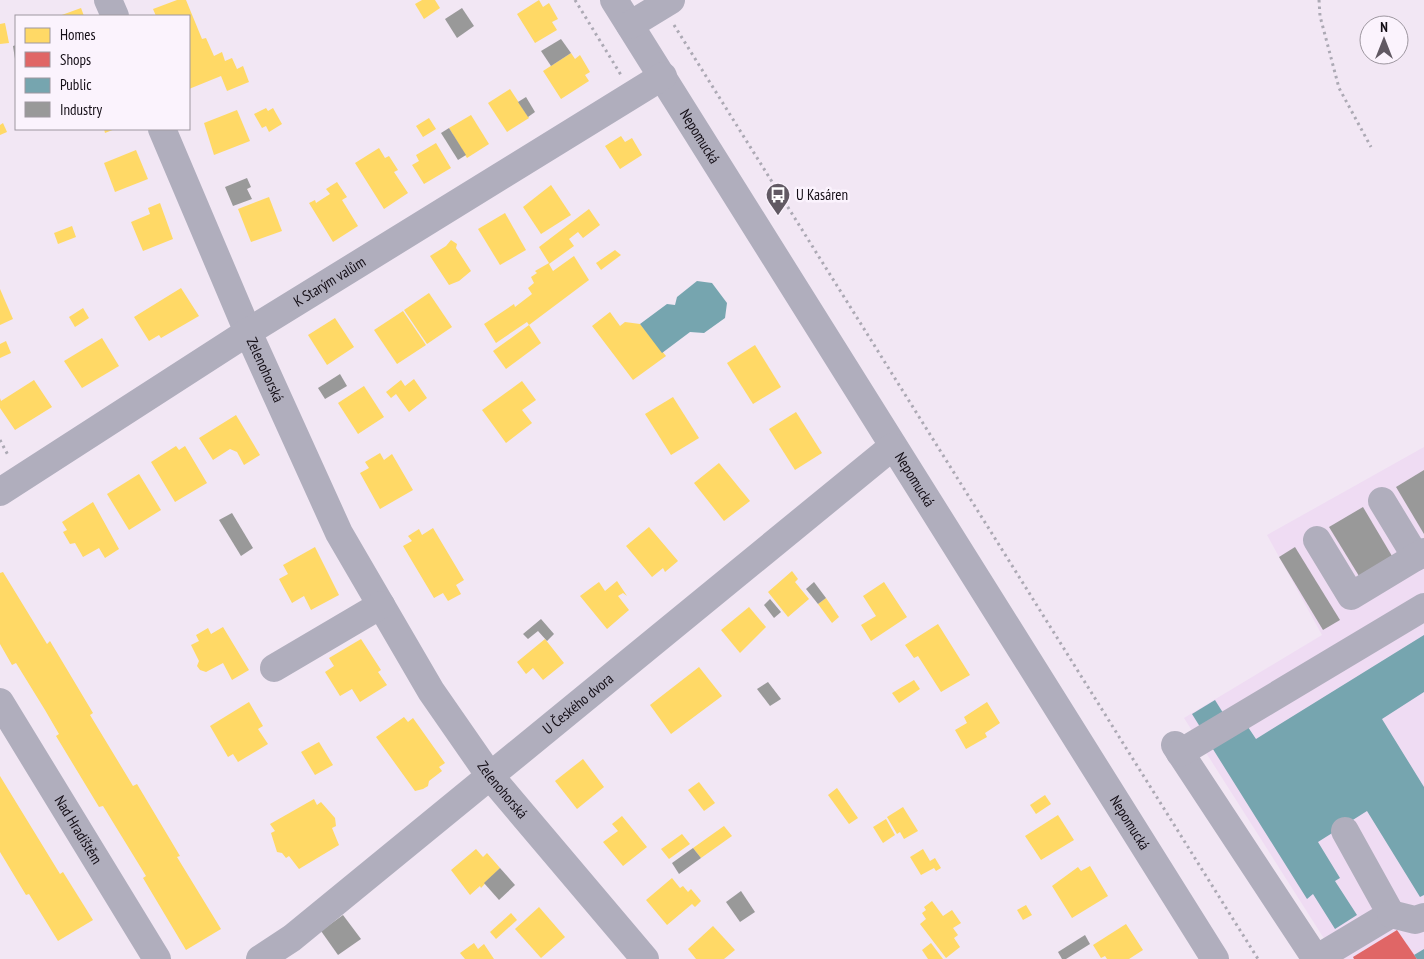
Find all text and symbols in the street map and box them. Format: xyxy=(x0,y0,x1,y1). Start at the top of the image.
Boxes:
legend xyxy=(15,15,190,130)
north arrow xyxy=(1359,15,1409,65)
text: N xyxy=(1380,18,1388,36)
text: Homes xyxy=(60,25,96,44)
text: Shops xyxy=(60,50,91,69)
text: Public xyxy=(60,75,92,94)
text: Industry xyxy=(60,100,102,119)
street label: Nepomucká xyxy=(676,105,724,167)
bus stop icon: U Kasáren xyxy=(765,182,791,216)
place label: U Kasáren xyxy=(796,185,848,204)
street label: K Starým valům xyxy=(290,252,369,311)
street label: Zelenohorská xyxy=(243,334,288,405)
street label: Nepomucká xyxy=(891,449,939,510)
street label: U Českého dvora xyxy=(539,669,617,738)
street label: Zelenohorská xyxy=(473,757,532,822)
street label: Nad Hradištěm xyxy=(50,792,107,867)
street label: Nepomucká xyxy=(1106,792,1154,853)

